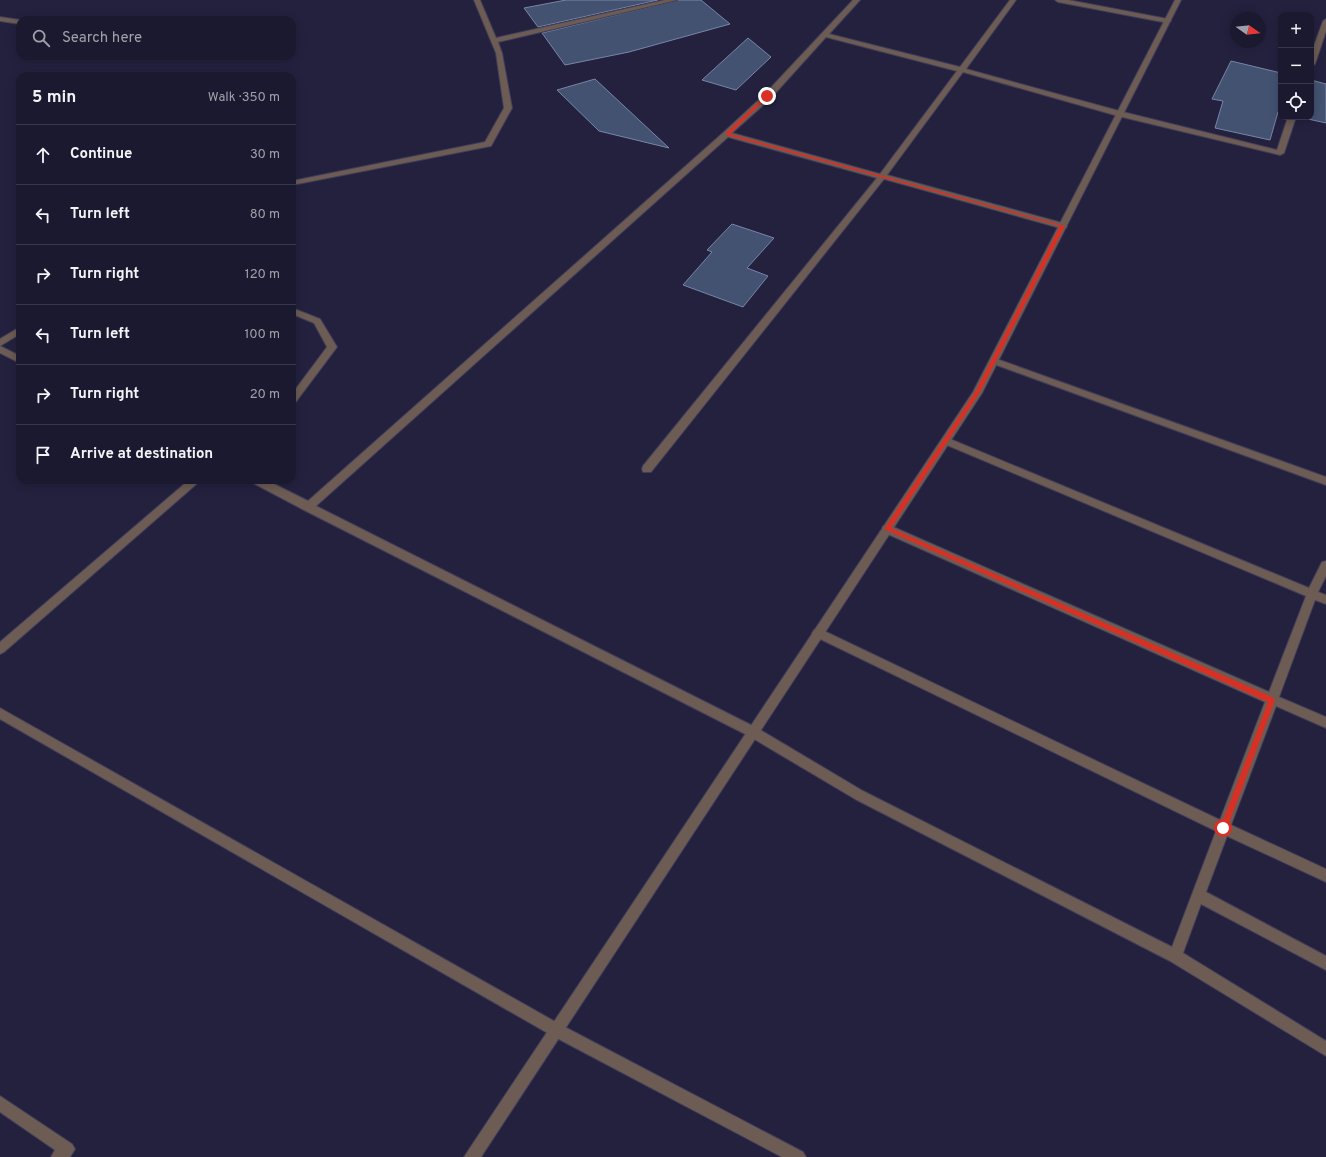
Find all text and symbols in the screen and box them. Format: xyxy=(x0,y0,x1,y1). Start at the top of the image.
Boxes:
north arrow xyxy=(1230,12,1266,48)
map controls xyxy=(1278,12,1314,120)
button: + xyxy=(1278,12,1314,48)
search box xyxy=(16,16,296,60)
icon: search xyxy=(30,27,52,49)
text: Search here xyxy=(62,29,142,48)
button: − xyxy=(1278,48,1314,84)
button: locate xyxy=(1278,84,1314,120)
text: 5 min xyxy=(32,87,76,109)
route end xyxy=(758,87,776,105)
text: Walk · 350 m xyxy=(208,90,280,106)
icon: ahead xyxy=(32,144,54,166)
text: Continue xyxy=(70,145,132,164)
text: 30 m xyxy=(250,147,280,163)
icon: left xyxy=(32,204,54,226)
text: Turn left xyxy=(70,205,130,224)
text: 80 m xyxy=(250,207,280,223)
icon: right xyxy=(32,264,54,286)
text: Turn right xyxy=(70,265,139,284)
text: 120 m xyxy=(245,267,280,283)
icon: left xyxy=(32,324,54,346)
text: Turn left xyxy=(70,325,130,344)
text: 100 m xyxy=(244,327,280,343)
icon: right xyxy=(32,384,54,406)
text: Turn right xyxy=(70,385,139,404)
text: 20 m xyxy=(250,387,280,403)
icon: arrive xyxy=(32,444,54,466)
text: Arrive at destination xyxy=(70,445,213,464)
route start xyxy=(1214,819,1232,837)

